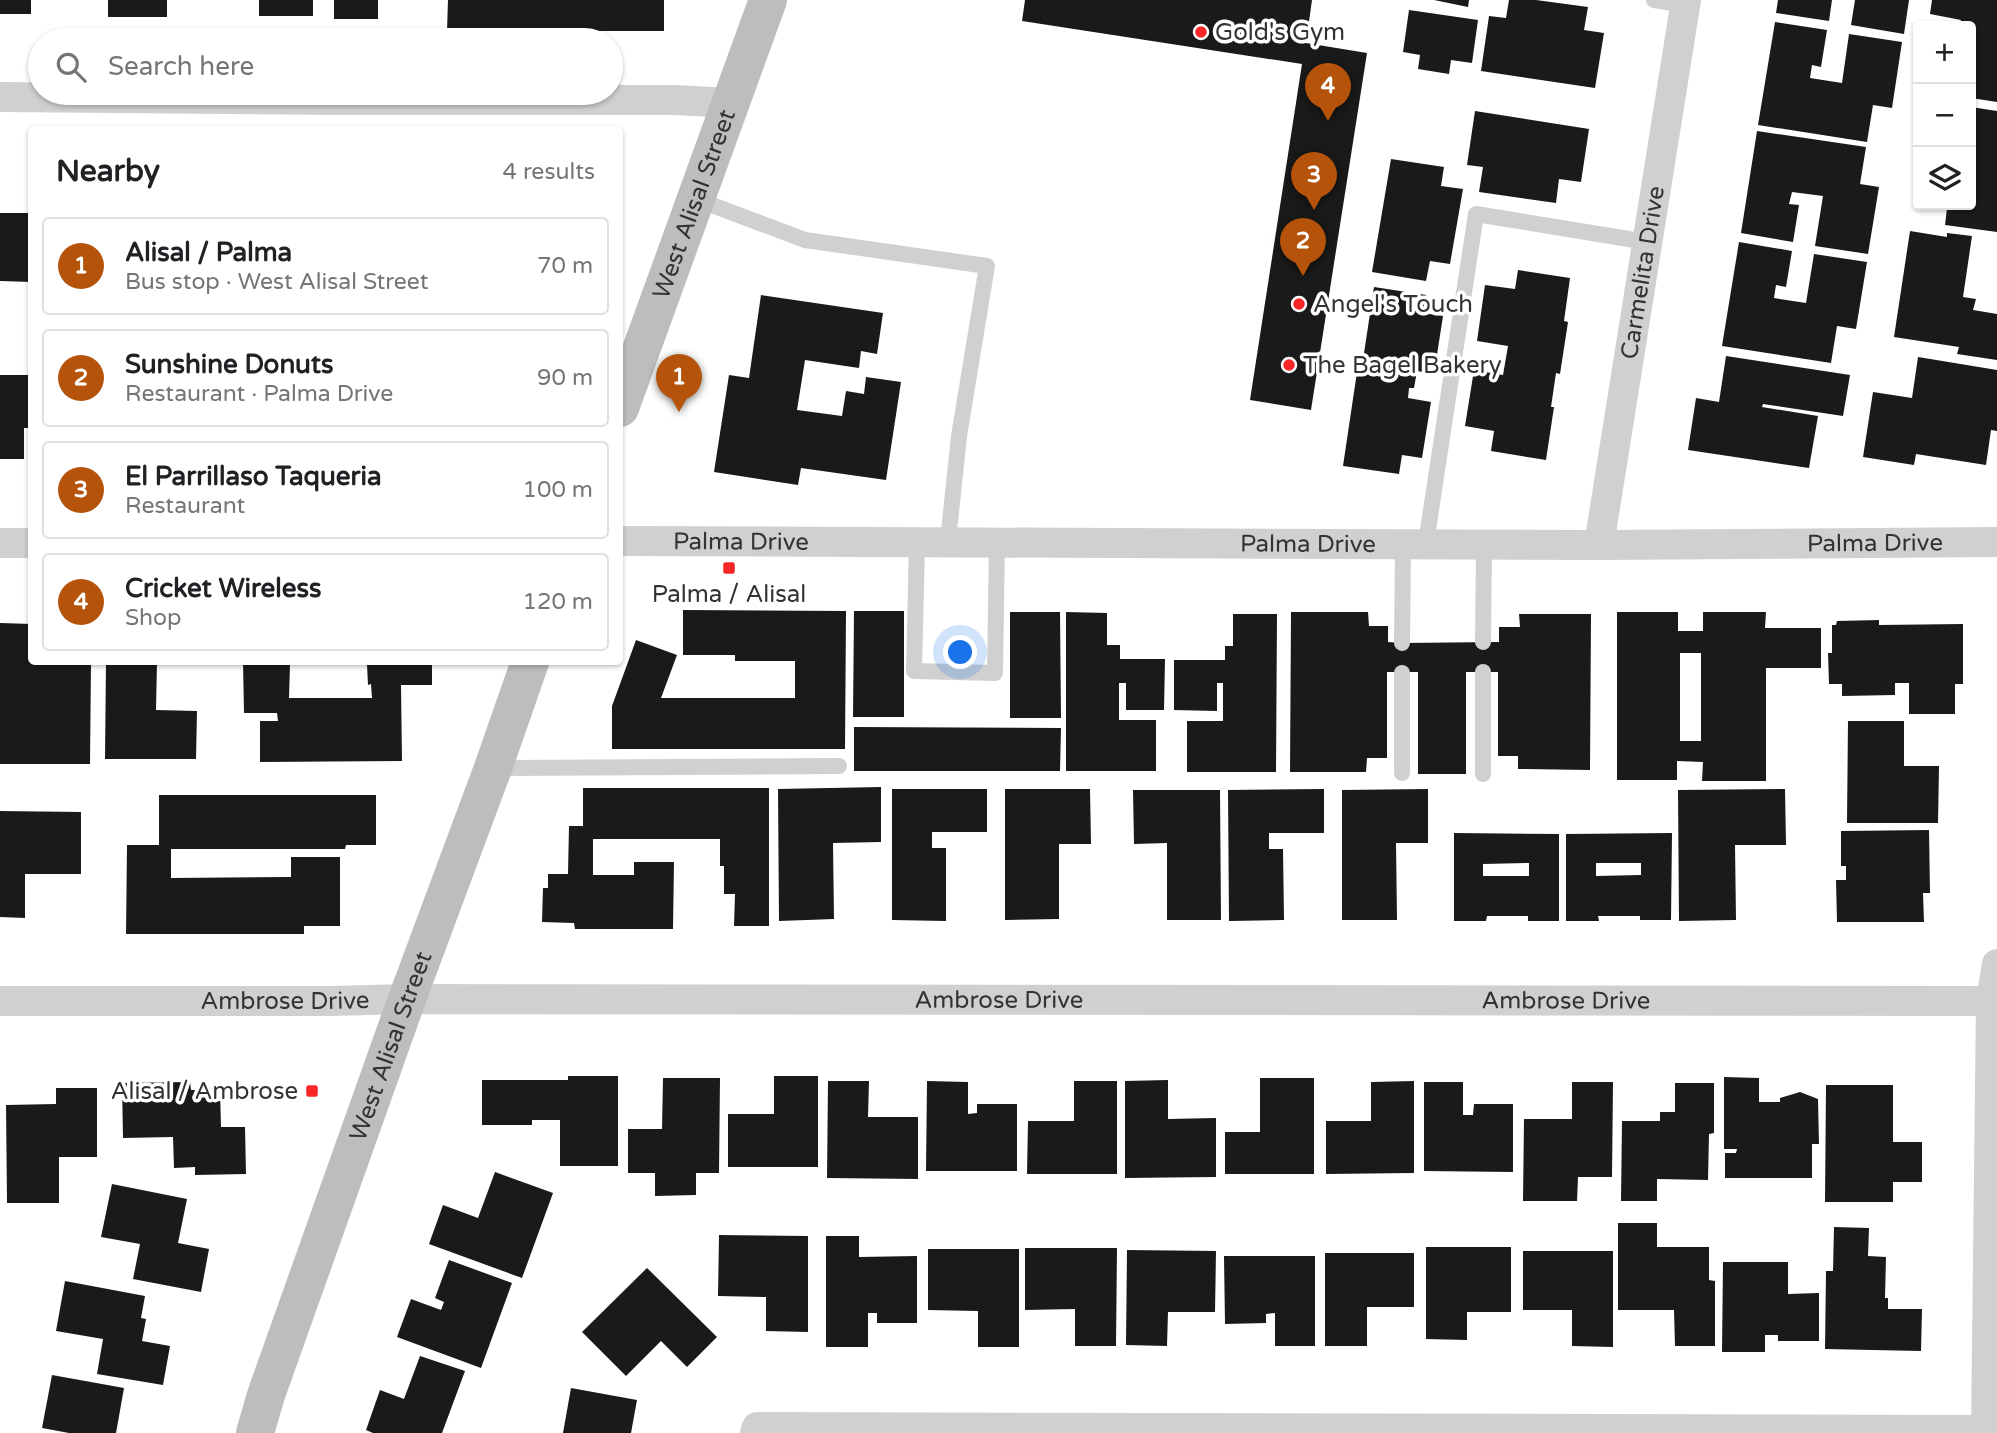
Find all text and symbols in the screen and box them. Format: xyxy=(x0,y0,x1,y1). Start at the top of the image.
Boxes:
place label: Gold's Gym xyxy=(1215,18,1345,47)
map controls xyxy=(1913,21,1976,210)
button: + xyxy=(1913,21,1976,84)
marker: Gold's Gym xyxy=(1193,24,1209,40)
search box xyxy=(28,28,623,105)
icon: search xyxy=(52,48,90,86)
text: Search here xyxy=(108,51,254,82)
pin: 4 xyxy=(1305,63,1351,121)
button: − xyxy=(1913,84,1976,147)
street label: West Alisal Street xyxy=(647,106,742,303)
button: layers xyxy=(1913,147,1976,210)
pin: 3 xyxy=(1291,152,1337,210)
text: Nearby xyxy=(56,153,160,190)
text: 4 results xyxy=(502,158,595,186)
street label: Carmelita Drive xyxy=(1615,184,1671,361)
pin: 2 xyxy=(1280,218,1326,276)
text: Alisal / Palma xyxy=(125,237,292,268)
text: 1 xyxy=(74,252,88,280)
text: 70 m xyxy=(537,252,593,280)
text: Bus stop · West Alisal Street xyxy=(125,268,429,296)
place label: Angel's Touch xyxy=(1313,290,1473,319)
marker: Angel's Touch xyxy=(1291,296,1307,312)
text: Sunshine Donuts xyxy=(125,349,333,380)
place label: The Bagel Bakery xyxy=(1303,351,1502,380)
pin: 1 xyxy=(656,354,702,412)
marker: The Bagel Bakery xyxy=(1281,357,1297,373)
text: 2 xyxy=(74,364,88,392)
text: 90 m xyxy=(537,364,593,392)
text: Restaurant · Palma Drive xyxy=(125,380,393,408)
text: El Parrillaso Taqueria xyxy=(125,461,382,492)
text: 3 xyxy=(74,476,88,504)
text: 100 m xyxy=(523,476,593,504)
text: Restaurant xyxy=(125,492,245,520)
street label: Palma Drive xyxy=(673,527,809,557)
street label: Palma Drive xyxy=(1807,528,1943,558)
street label: Palma Drive xyxy=(1240,530,1376,559)
marker: Palma / Alisal xyxy=(721,560,737,576)
text: Cricket Wireless xyxy=(125,573,321,604)
place label: Palma / Alisal xyxy=(652,580,806,609)
text: 4 xyxy=(74,588,88,616)
text: 120 m xyxy=(523,588,593,616)
text: Shop xyxy=(125,604,182,632)
your location xyxy=(943,635,977,669)
street label: West Alisal Street xyxy=(344,948,438,1145)
street label: Ambrose Drive xyxy=(201,986,370,1016)
street label: Ambrose Drive xyxy=(914,986,1083,1015)
street label: Ambrose Drive xyxy=(1481,986,1650,1016)
place label: Alisal / Ambrose xyxy=(111,1077,298,1106)
marker: Alisal / Ambrose xyxy=(304,1083,320,1099)

